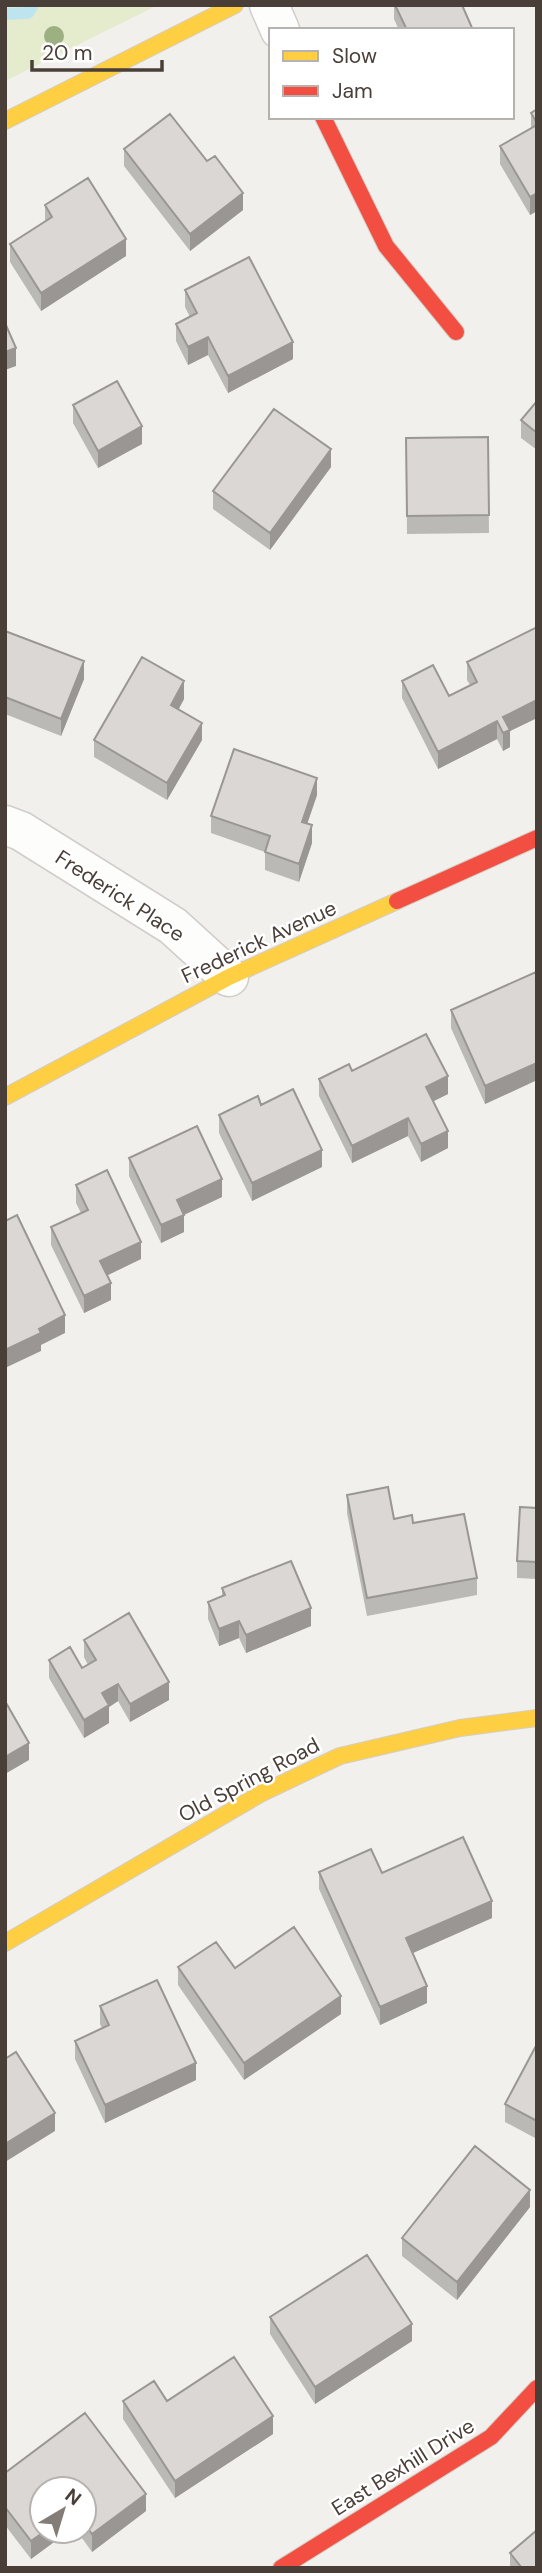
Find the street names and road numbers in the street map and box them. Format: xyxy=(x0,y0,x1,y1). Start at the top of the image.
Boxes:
street label: Frederick Place xyxy=(50,844,190,948)
street label: Frederick Avenue xyxy=(177,894,341,990)
street label: Old Spring Road xyxy=(174,1731,324,1829)
street label: East Bexhill Drive xyxy=(326,2412,480,2522)

